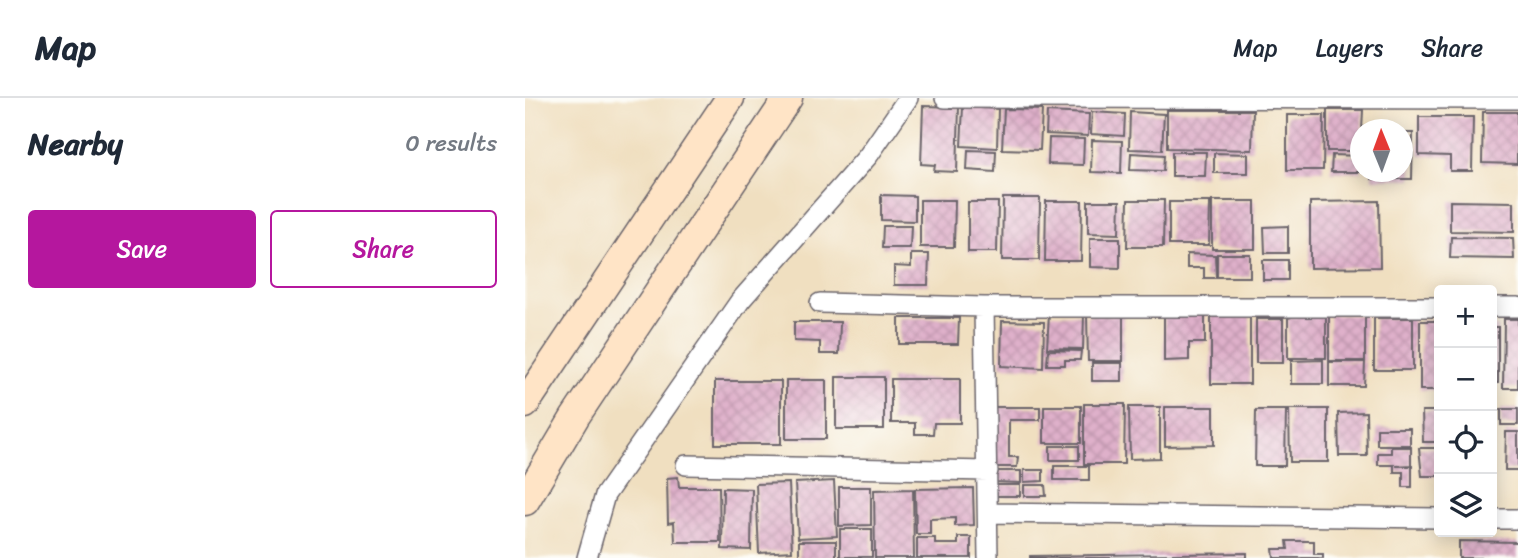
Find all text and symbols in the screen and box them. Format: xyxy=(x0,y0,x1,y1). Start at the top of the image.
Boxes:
text: Map xyxy=(35,19,96,77)
text: Map xyxy=(1233,27,1278,69)
text: Layers xyxy=(1316,27,1383,69)
text: Share xyxy=(1421,27,1483,69)
text: Nearby xyxy=(28,117,123,171)
north arrow xyxy=(1350,119,1413,182)
text: 0 results xyxy=(405,123,497,164)
button: Save xyxy=(28,210,256,288)
button: Share xyxy=(270,210,497,288)
map controls xyxy=(1434,285,1497,537)
button: + xyxy=(1434,285,1497,348)
button: − xyxy=(1434,348,1497,411)
button: locate xyxy=(1434,411,1497,474)
button: layers xyxy=(1434,474,1497,537)

